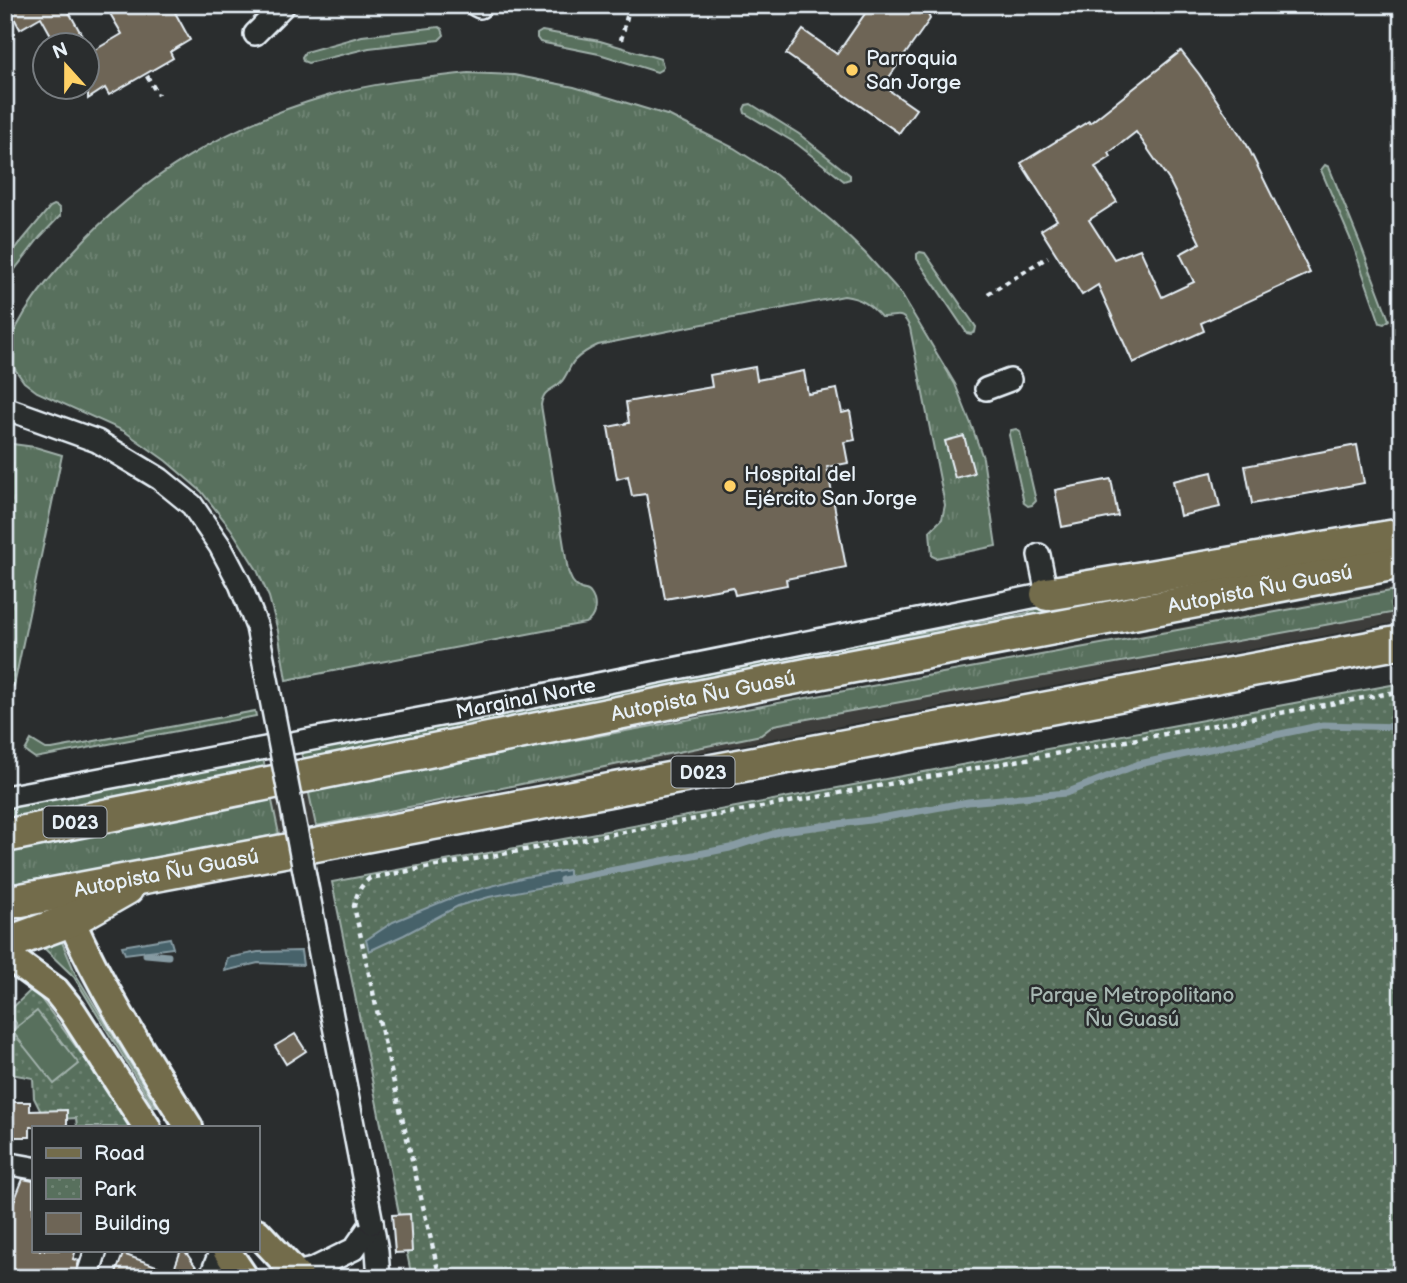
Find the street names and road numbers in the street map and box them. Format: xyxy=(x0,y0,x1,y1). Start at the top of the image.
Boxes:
street label: Autopista Ñu Guasú xyxy=(1165,560,1355,619)
street label: Autopista Ñu Guasú xyxy=(609,666,798,727)
street label: Marginal Norte xyxy=(454,673,598,725)
road number: D023 xyxy=(672,757,734,788)
road number: D023 xyxy=(43,806,106,838)
street label: Autopista Ñu Guasú xyxy=(72,844,261,903)

